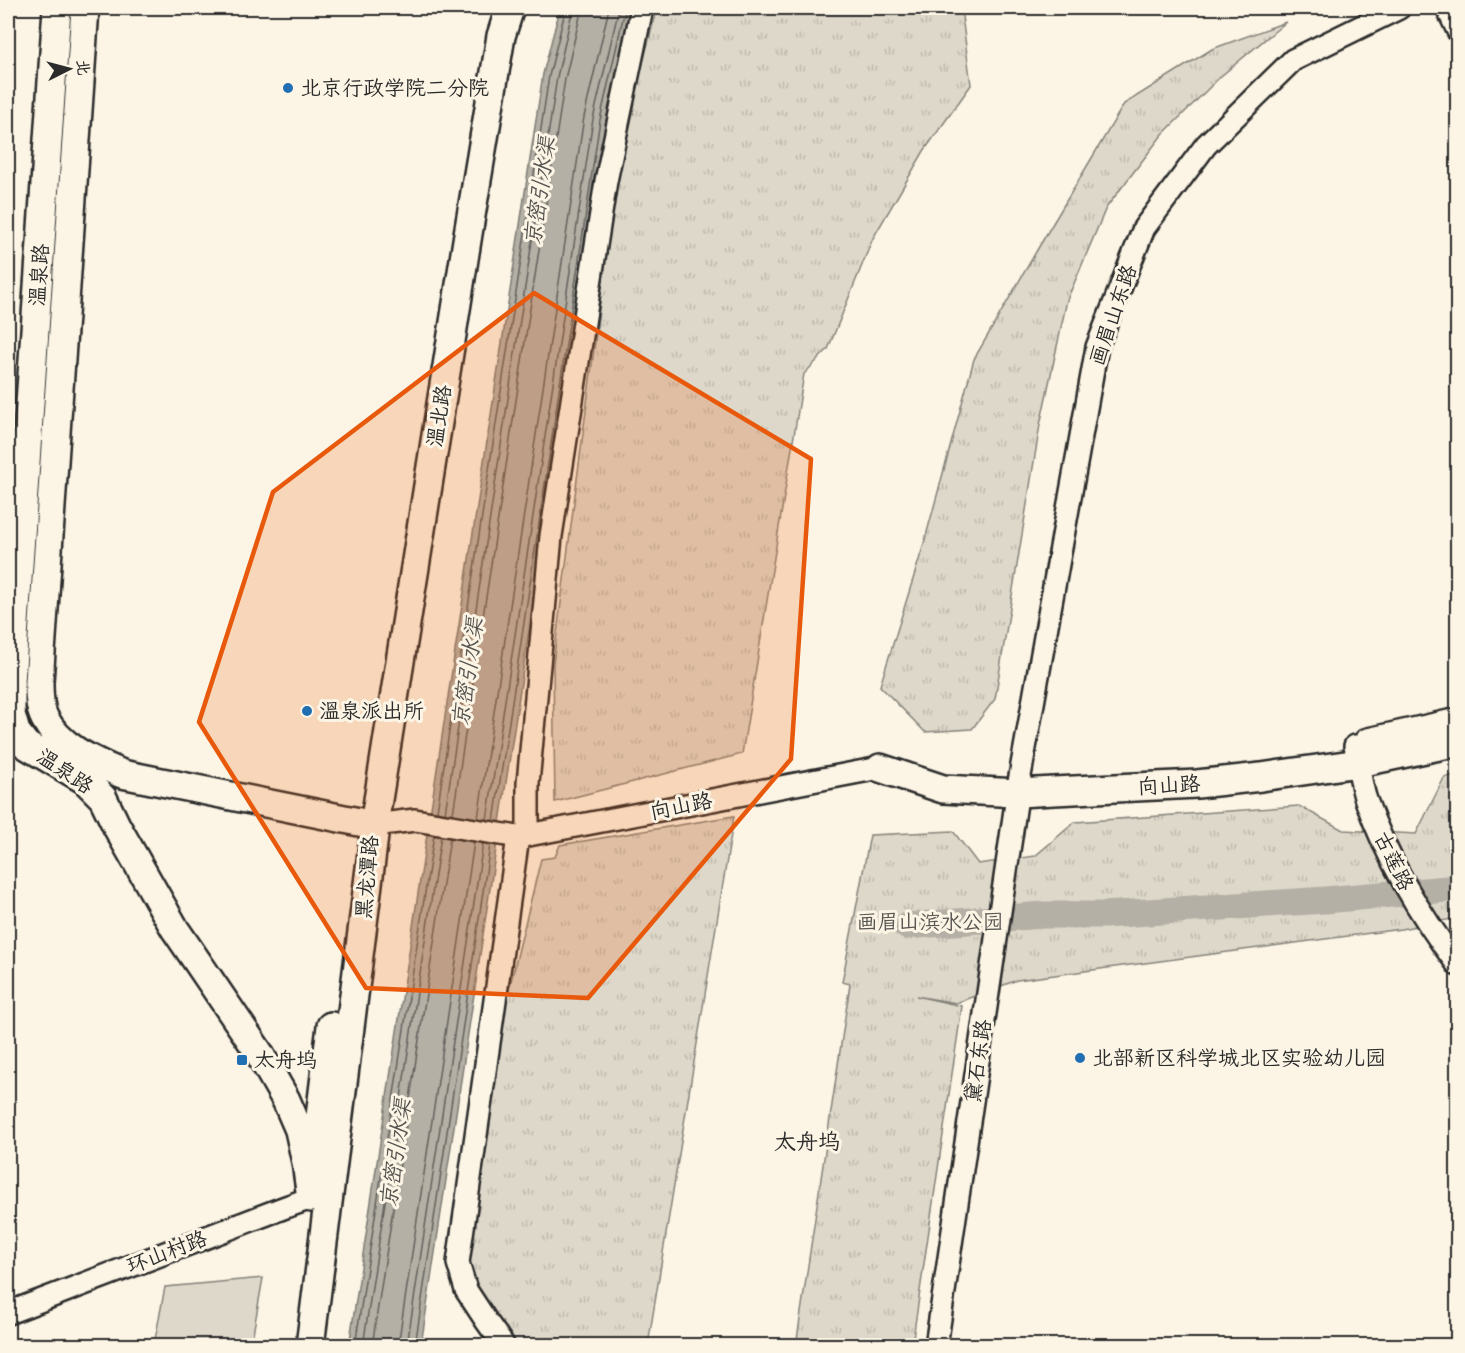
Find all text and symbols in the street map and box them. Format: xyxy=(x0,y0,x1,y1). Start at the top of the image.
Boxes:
north arrow xyxy=(39,39,99,99)
text: 北 xyxy=(71,59,94,77)
place label: 北京行政学院二分院 xyxy=(300,75,489,103)
marker: 北京行政学院二分院 xyxy=(281,81,295,95)
water label: 京密引水渠 xyxy=(519,133,563,248)
street label: 温泉路 xyxy=(24,243,56,307)
street label: 画眉山东路 xyxy=(1084,261,1144,370)
street label: 温北路 xyxy=(421,383,459,449)
water label: 京密引水渠 xyxy=(447,614,491,729)
place label: 温泉派出所 xyxy=(319,698,424,726)
marker: 温泉派出所 xyxy=(300,704,314,718)
street label: 温泉路 xyxy=(30,743,98,801)
street label: 向山路 xyxy=(1137,770,1201,802)
street label: 向山路 xyxy=(648,787,715,827)
street label: 古莲路 xyxy=(1367,827,1419,896)
street label: 黑龙潭路 xyxy=(350,834,386,920)
park label: 画眉山滨水公园 xyxy=(857,909,1004,937)
street label: 黛石东路 xyxy=(959,1018,999,1105)
place label: 北部新区科学城北区实验幼儿园 xyxy=(1092,1045,1386,1073)
place label: 太舟坞 xyxy=(254,1047,317,1075)
marker: 北部新区科学城北区实验幼儿园 xyxy=(1073,1051,1087,1065)
marker: 太舟坞 xyxy=(235,1053,249,1067)
water label: 京密引水渠 xyxy=(375,1095,419,1210)
district label: 太舟坞 xyxy=(774,1129,840,1157)
street label: 环山村路 xyxy=(123,1225,212,1281)

